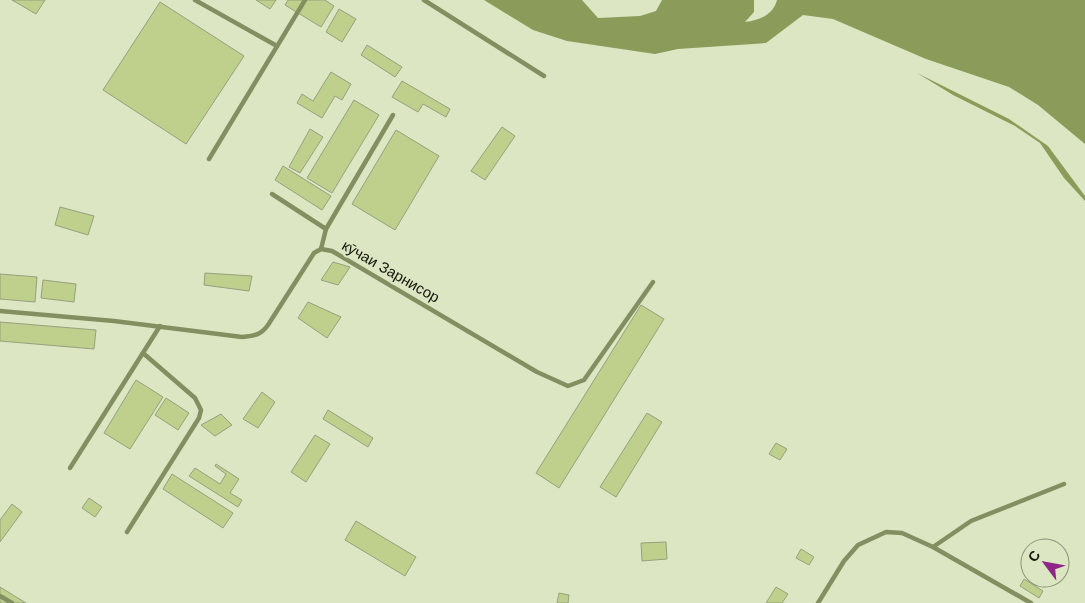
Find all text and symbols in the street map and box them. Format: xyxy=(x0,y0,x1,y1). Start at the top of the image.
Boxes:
street label: кӯчаи Зарнисор xyxy=(339,236,443,306)
north arrow xyxy=(1020,538,1070,588)
text: С xyxy=(1025,548,1043,565)

